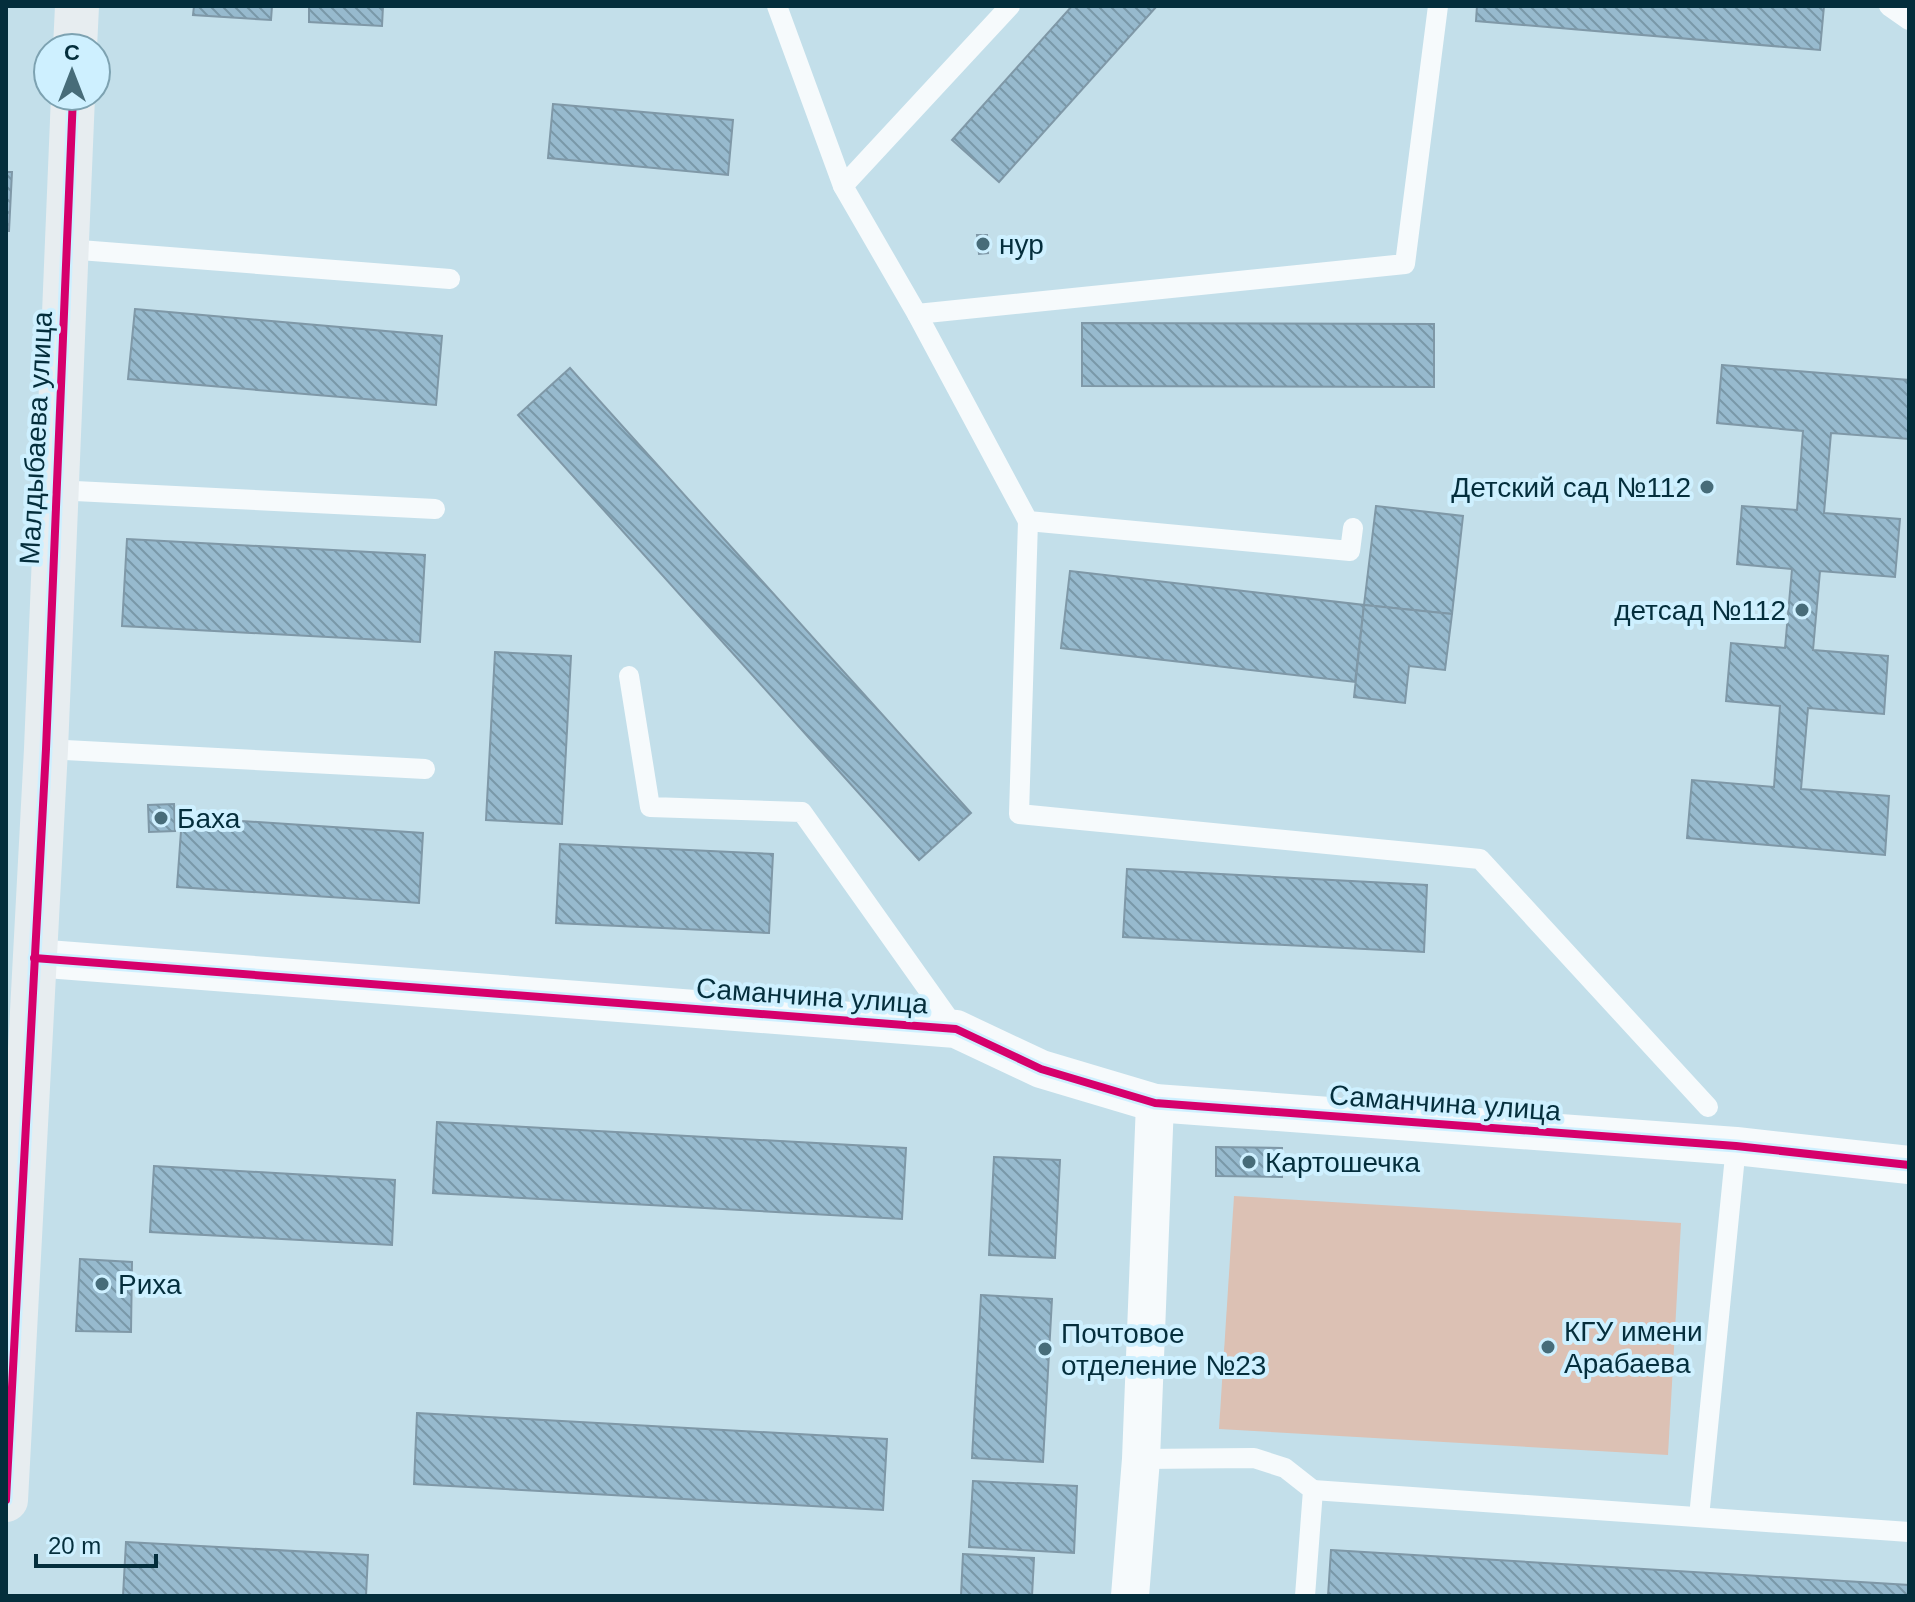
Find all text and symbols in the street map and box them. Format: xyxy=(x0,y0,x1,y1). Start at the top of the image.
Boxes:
north arrow xyxy=(32,32,112,112)
text: С xyxy=(64,40,80,65)
place label: нур xyxy=(999,229,1044,260)
marker: нур xyxy=(974,235,992,253)
street label: Малдыбаева улица xyxy=(14,310,58,565)
place label: Детский сад №112 xyxy=(1451,472,1691,503)
marker: Детский сад №112 xyxy=(1698,478,1716,496)
place label: детсад №112 xyxy=(1614,595,1786,626)
marker: детсад №112 xyxy=(1793,601,1811,619)
place label: Баха xyxy=(177,803,241,834)
marker: Баха xyxy=(152,809,170,827)
street label: Саманчина улица xyxy=(695,972,929,1020)
street label: Саманчина улица xyxy=(1328,1079,1562,1127)
place label: Картошечка xyxy=(1265,1147,1420,1178)
marker: Картошечка xyxy=(1240,1153,1258,1171)
place label: Риха xyxy=(118,1269,182,1300)
marker: Риха xyxy=(93,1275,111,1293)
place label: КГУ имени Арабаева xyxy=(1564,1316,1703,1379)
place label: Почтовое отделение №23 xyxy=(1061,1318,1266,1381)
marker: КГУ имени Арабаева xyxy=(1539,1338,1557,1356)
marker: Почтовое отделение №23 xyxy=(1036,1340,1054,1358)
scale bar xyxy=(36,1518,156,1568)
text: 20 m xyxy=(48,1532,101,1559)

